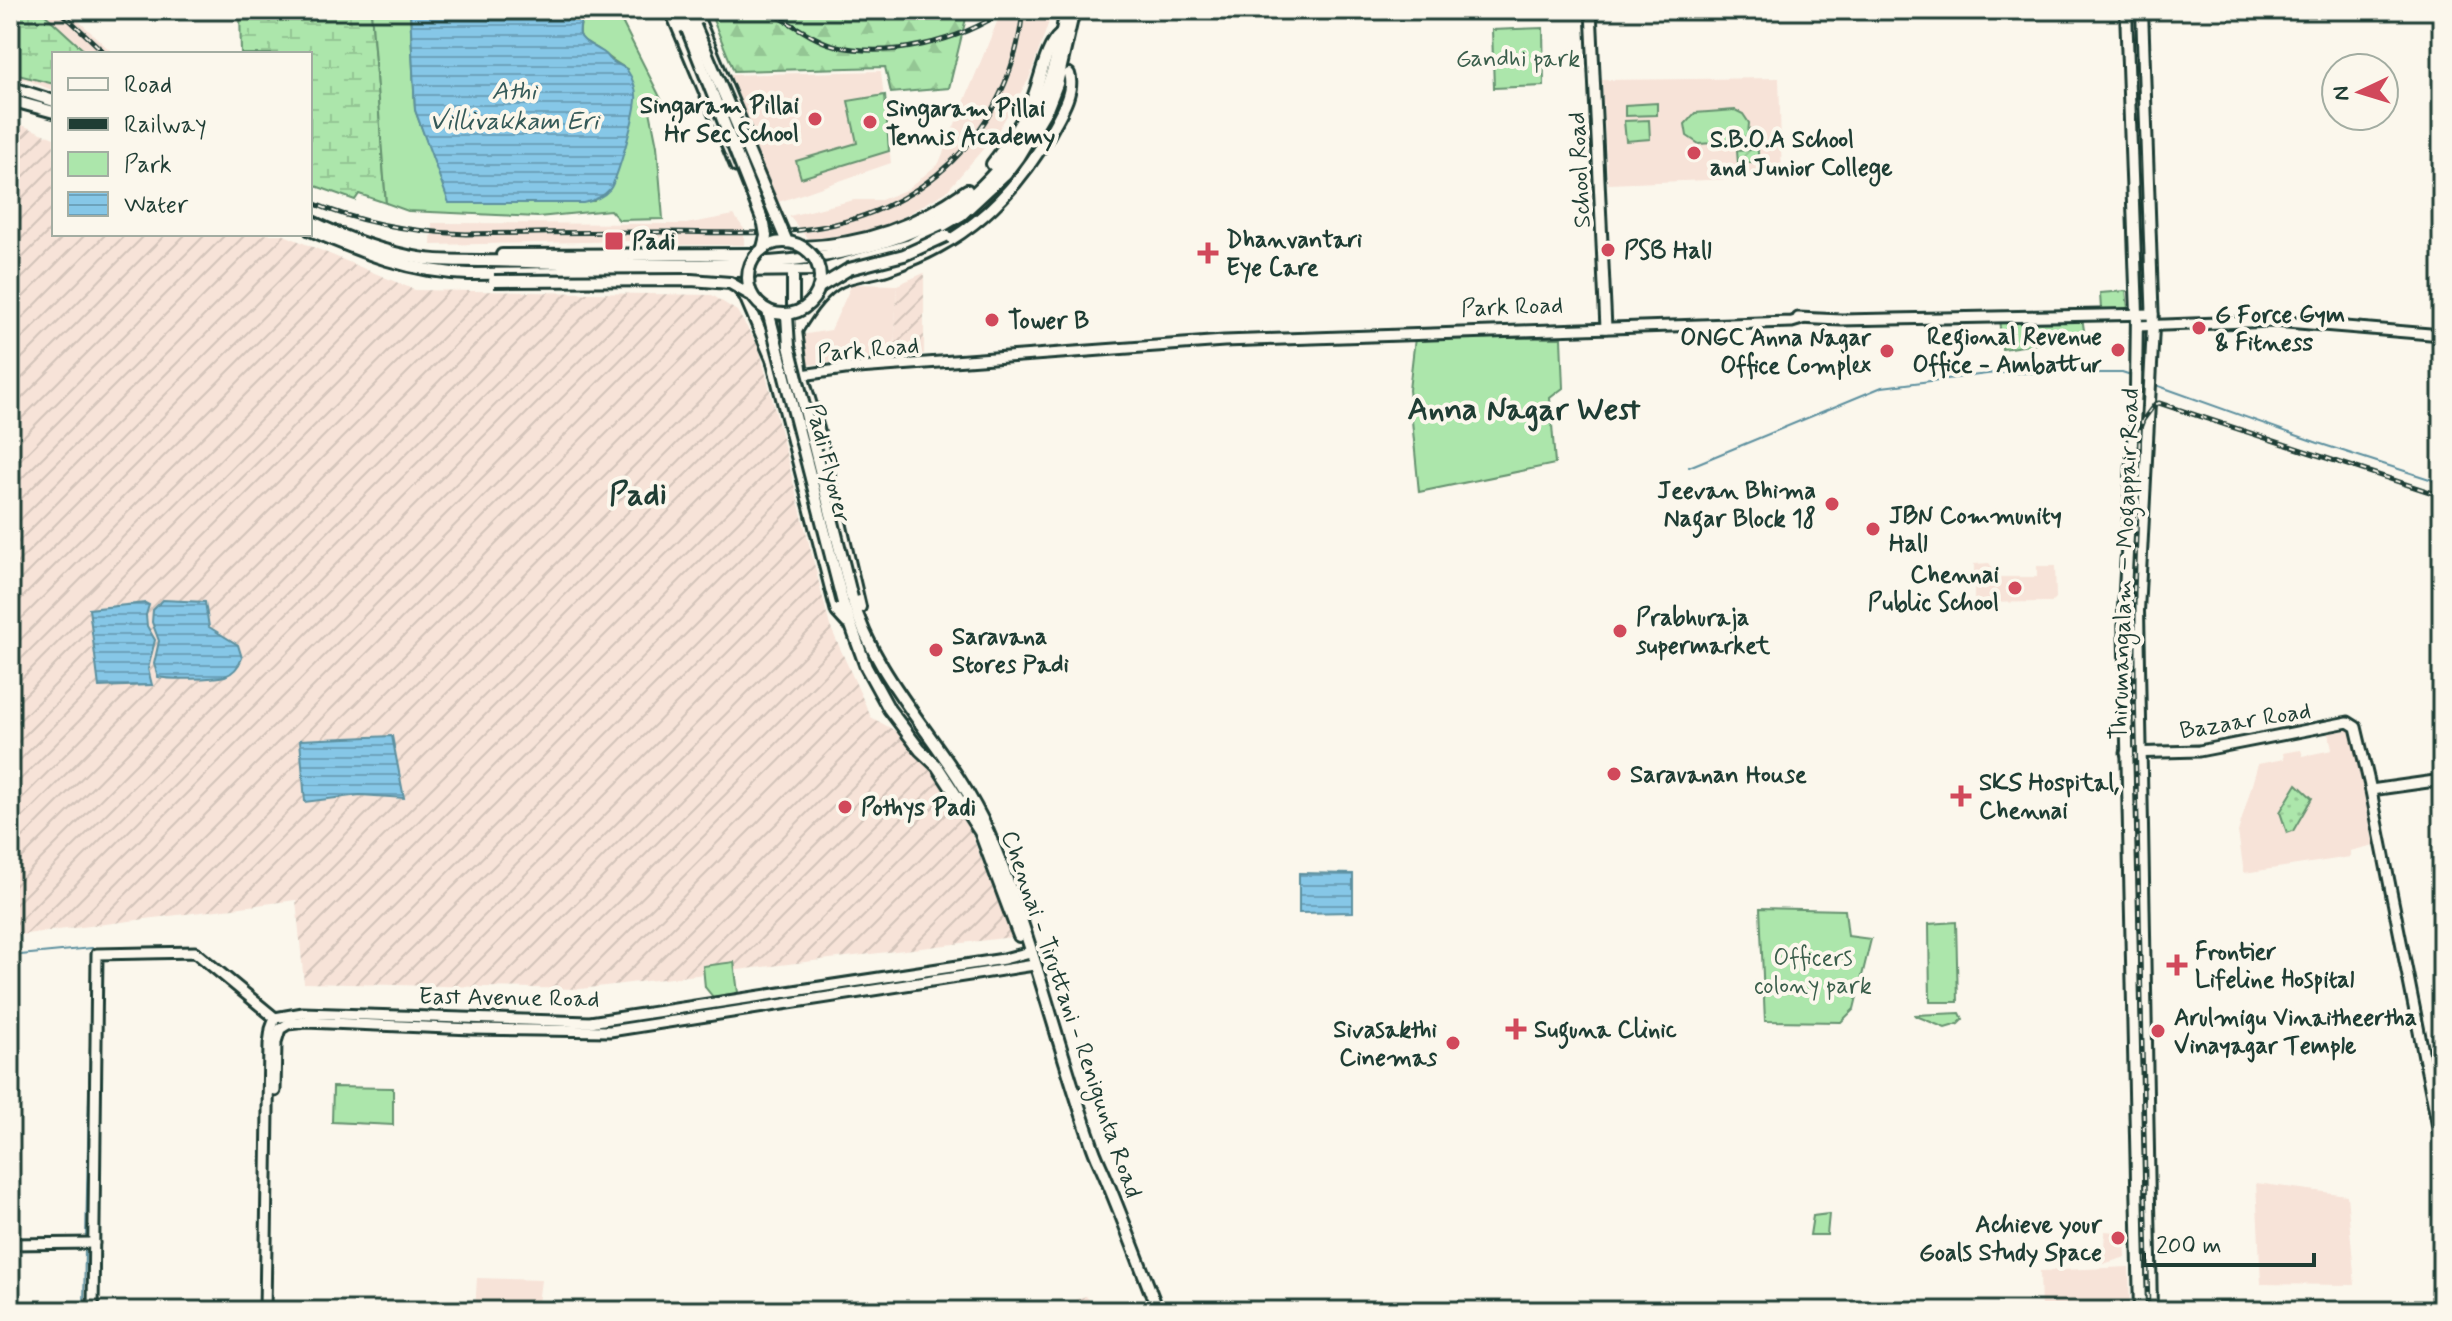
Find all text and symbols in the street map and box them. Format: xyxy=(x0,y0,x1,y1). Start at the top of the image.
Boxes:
park label: Gandhi park xyxy=(1456,44,1580,75)
legend xyxy=(52,52,312,236)
north arrow xyxy=(2320,52,2400,132)
text: Road xyxy=(124,70,172,101)
water label: Athi Villivakkam Eri xyxy=(429,75,601,139)
text: N xyxy=(2328,85,2357,102)
place label: Singaram Pillai Hr Sec School xyxy=(640,91,799,150)
place label: Singaram Pillai Tennis Academy xyxy=(886,94,1055,153)
text: Railway xyxy=(124,110,207,141)
marker: Singaram Pillai Hr Sec School xyxy=(806,110,824,128)
street label: School Road xyxy=(1562,111,1599,229)
marker: Singaram Pillai Tennis Academy xyxy=(861,113,879,131)
place label: S.B.O.A School and Junior College xyxy=(1710,125,1893,187)
marker: S.B.O.A School and Junior College xyxy=(1685,144,1703,162)
text: Park xyxy=(124,150,172,181)
text: Water xyxy=(124,190,189,221)
place label: Dhanvantari Eye Care xyxy=(1226,225,1363,284)
place label: Padi xyxy=(632,227,676,258)
marker: Padi xyxy=(603,230,625,252)
place label: PSB Hall xyxy=(1624,236,1712,267)
marker: PSB Hall xyxy=(1599,241,1617,259)
marker: Dhanvantari Eye Care xyxy=(1197,242,1219,264)
street label: Park Road xyxy=(1460,290,1564,325)
place label: G Force Gym & Fitness xyxy=(2215,300,2345,359)
place label: Tower B xyxy=(1008,306,1089,337)
marker: Tower B xyxy=(983,311,1001,329)
marker: G Force Gym & Fitness xyxy=(2190,319,2208,337)
place label: Regional Revenue Office - Ambattur xyxy=(1913,322,2102,381)
place label: ONGC Anna Nagar Office Complex xyxy=(1680,323,1872,382)
street label: Park Road xyxy=(816,331,920,370)
marker: Regional Revenue Office - Ambattur xyxy=(2109,341,2127,359)
marker: ONGC Anna Nagar Office Complex xyxy=(1878,342,1896,360)
street label: Thirumangalam – Mogappair Road xyxy=(2104,387,2150,741)
district label: Anna Nagar West xyxy=(1408,389,1641,432)
street label: Padi Flyover xyxy=(798,400,857,526)
district label: Padi xyxy=(609,474,667,516)
place label: Jeevan Bhima Nagar Block 18 xyxy=(1657,476,1816,538)
marker: Jeevan Bhima Nagar Block 18 xyxy=(1823,495,1841,513)
place label: JBN Community Hall xyxy=(1889,501,2062,560)
marker: JBN Community Hall xyxy=(1864,520,1882,538)
place label: Chennai Public School xyxy=(1868,560,1999,619)
marker: Chennai Public School xyxy=(2006,579,2024,597)
place label: Prabhuraja supermarket xyxy=(1635,603,1771,662)
place label: Saravana Stores Padi xyxy=(952,622,1070,681)
marker: Prabhuraja supermarket xyxy=(1611,622,1629,640)
marker: Saravana Stores Padi xyxy=(927,641,945,659)
street label: Bazaar Road xyxy=(2177,696,2313,747)
place label: Saravanan House xyxy=(1630,760,1807,791)
marker: Saravanan House xyxy=(1605,765,1623,783)
place label: SKS Hospital, Chennai xyxy=(1979,768,2120,827)
marker: SKS Hospital, Chennai xyxy=(1950,785,1972,807)
place label: Pothys Padi xyxy=(861,793,976,824)
marker: Pothys Padi xyxy=(836,798,854,816)
street label: Chennai - Tiruttani - Renigunta Road xyxy=(991,827,1148,1203)
place label: Frontier Lifeline Hospital xyxy=(2195,937,2355,996)
park label: Officers colony park xyxy=(1754,943,1872,1002)
marker: Frontier Lifeline Hospital xyxy=(2166,954,2188,976)
street label: East Avenue Road xyxy=(418,981,600,1016)
place label: Arulmigu Vinaitheertha Vinayagar Temple xyxy=(2174,1003,2417,1063)
place label: Sivasakthi Cinemas xyxy=(1333,1015,1438,1074)
place label: Suguna Clinic xyxy=(1534,1015,1677,1049)
marker: Suguna Clinic xyxy=(1505,1018,1527,1040)
marker: Arulmigu Vinaitheertha Vinayagar Temple xyxy=(2149,1022,2167,1040)
marker: Sivasakthi Cinemas xyxy=(1444,1034,1462,1052)
place label: Achieve your Goals Study Space xyxy=(1919,1210,2103,1269)
scale bar xyxy=(2144,1217,2314,1267)
marker: Achieve your Goals Study Space xyxy=(2109,1229,2127,1247)
text: 200 m xyxy=(2156,1231,2222,1262)

